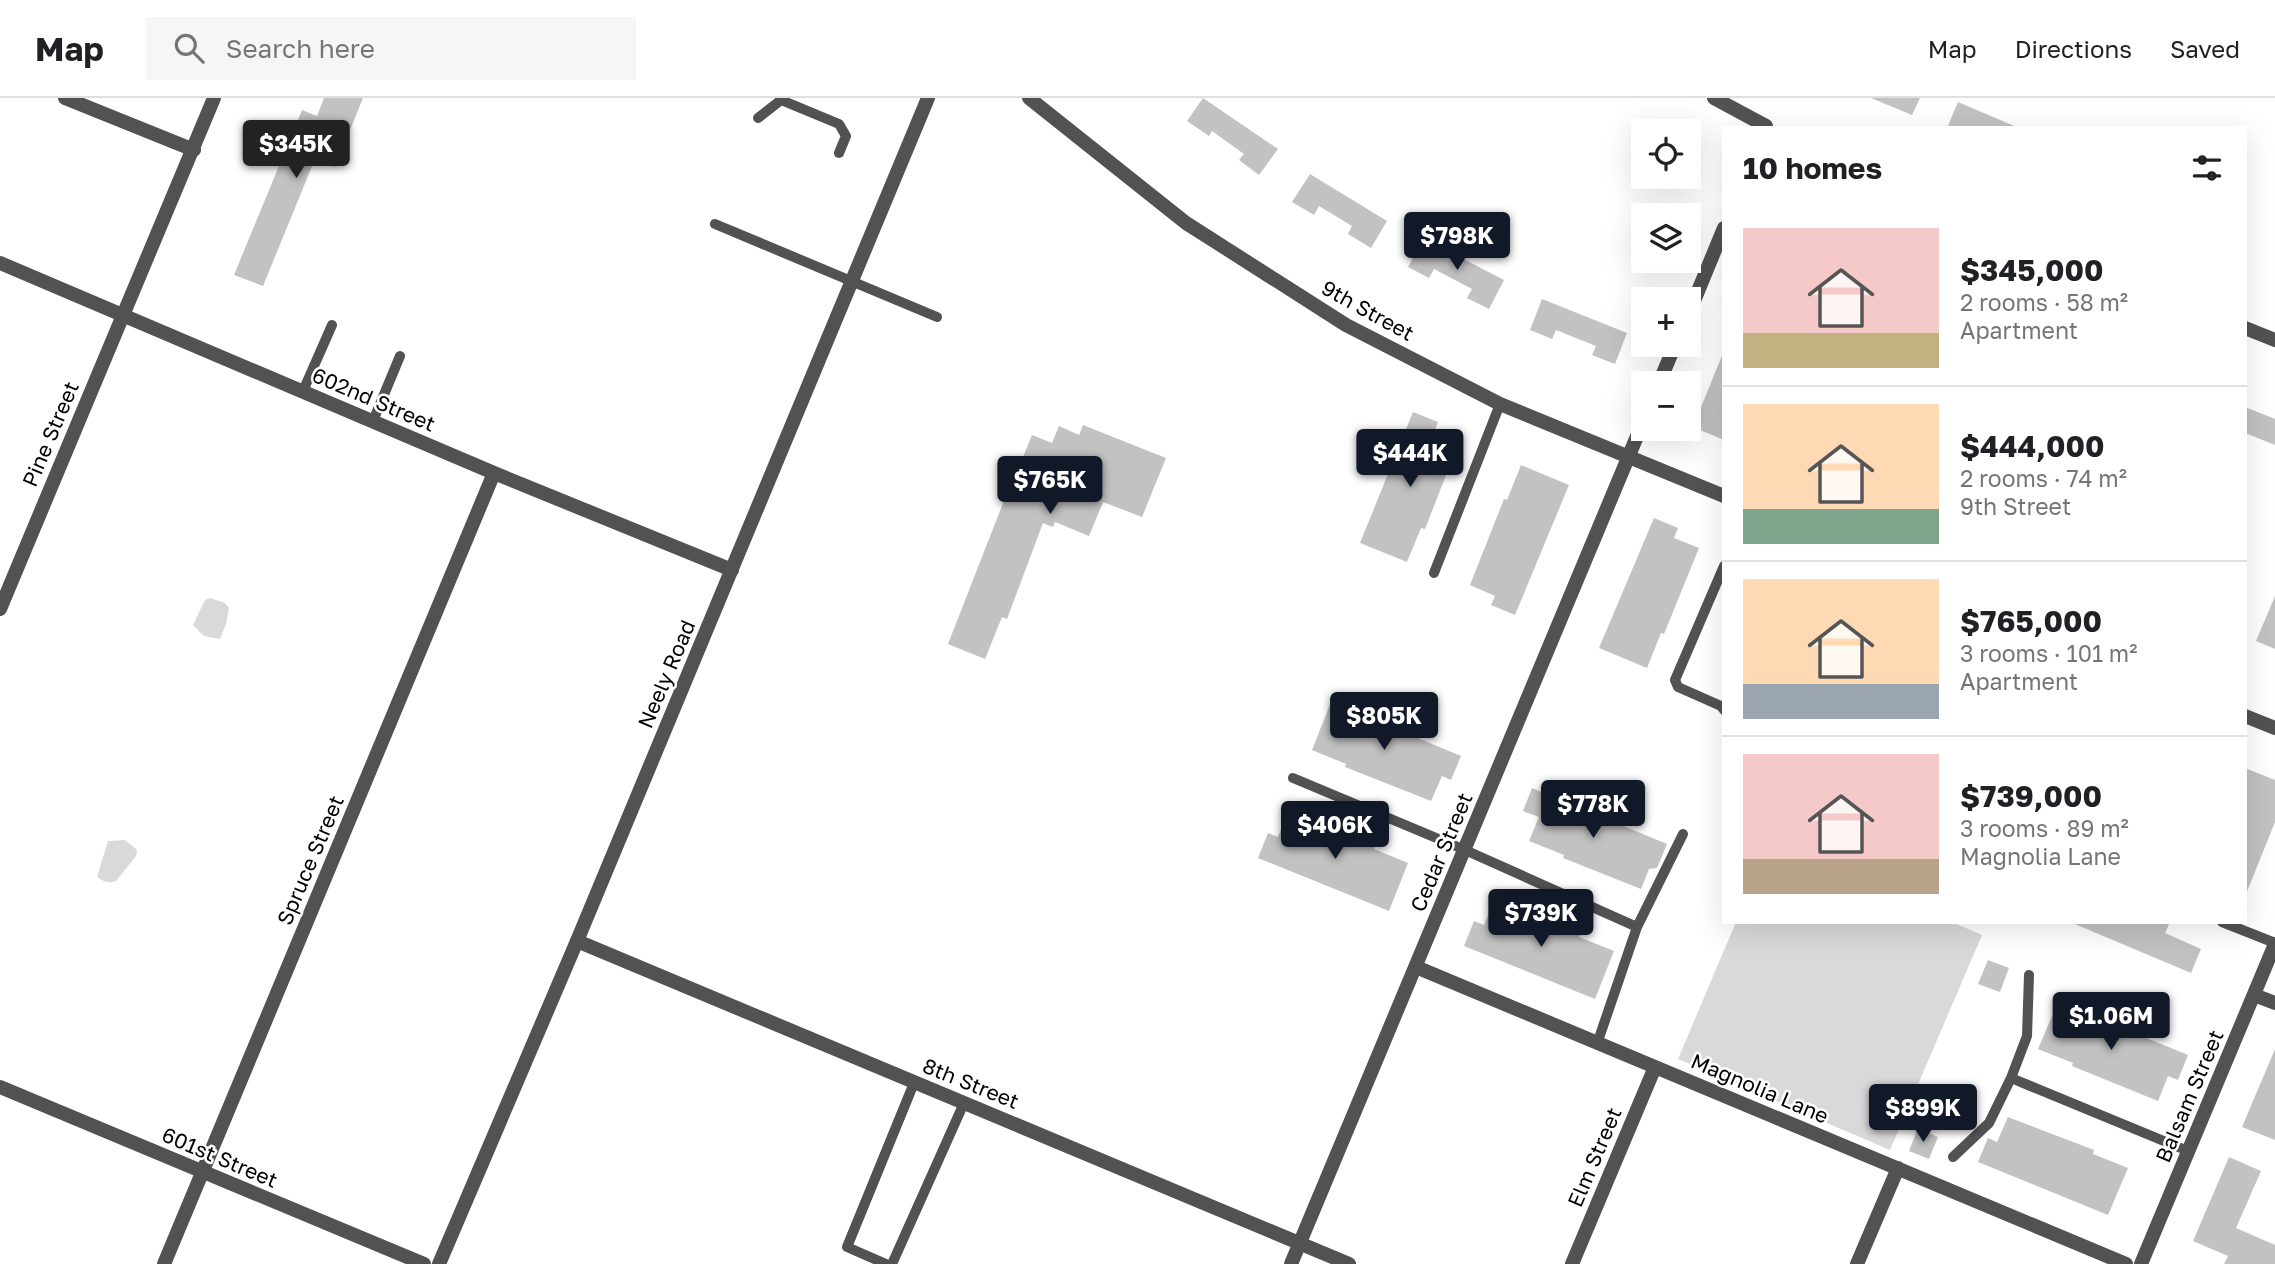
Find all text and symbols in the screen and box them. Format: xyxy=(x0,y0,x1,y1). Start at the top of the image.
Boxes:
search box xyxy=(146,17,636,80)
text: Map xyxy=(35,29,104,68)
icon: search xyxy=(170,29,208,67)
text: Search here xyxy=(226,33,375,64)
text: Map xyxy=(1928,34,1977,63)
text: Directions xyxy=(2015,34,2132,63)
text: Saved xyxy=(2170,34,2240,63)
map controls xyxy=(1631,119,1701,441)
button: locate xyxy=(1631,119,1701,189)
pin: $345K xyxy=(247,120,345,180)
text: $345K xyxy=(259,129,333,157)
icon: filters xyxy=(2188,149,2226,187)
text: 10 homes xyxy=(1743,150,1882,186)
button: layers xyxy=(1631,203,1701,273)
pin: $798K xyxy=(1408,212,1506,272)
text: $798K xyxy=(1420,221,1494,249)
text: $345,000 xyxy=(1960,252,2104,288)
icon: home xyxy=(1799,256,1883,340)
street label: 9th Street xyxy=(1317,274,1419,346)
button: + xyxy=(1631,287,1701,357)
text: 2 rooms · 58 m² xyxy=(1960,288,2128,316)
text: Apartment xyxy=(1960,316,2078,344)
street label: 602nd Street xyxy=(309,361,439,437)
button: − xyxy=(1631,371,1701,441)
street label: Pine Street xyxy=(16,377,84,491)
text: $444,000 xyxy=(1960,428,2104,464)
pin: $444K xyxy=(1361,430,1459,489)
icon: home xyxy=(1799,432,1883,516)
text: $444K xyxy=(1372,438,1448,466)
pin: $765K xyxy=(1001,456,1099,516)
text: 2 rooms · 74 m² xyxy=(1960,464,2127,492)
text: $765K xyxy=(1013,465,1087,493)
text: 9th Street xyxy=(1960,492,2071,520)
text: $765,000 xyxy=(1960,603,2102,639)
icon: home xyxy=(1799,607,1883,691)
street label: Neely Road xyxy=(632,616,700,732)
text: 3 rooms · 101 m² xyxy=(1960,639,2137,667)
text: Apartment xyxy=(1960,667,2078,695)
pin: $805K xyxy=(1335,692,1433,752)
text: $805K xyxy=(1346,701,1422,729)
text: $739,000 xyxy=(1960,778,2102,814)
pin: $778K xyxy=(1544,780,1642,840)
icon: home xyxy=(1799,782,1883,866)
street label: Cedar Street xyxy=(1404,789,1478,915)
text: $778K xyxy=(1557,789,1629,817)
street label: Spruce Street xyxy=(271,791,349,929)
pin: $406K xyxy=(1286,802,1384,861)
text: $406K xyxy=(1297,810,1373,838)
text: 3 rooms · 89 m² xyxy=(1960,814,2129,842)
text: Magnolia Lane xyxy=(1960,842,2121,870)
pin: $739K xyxy=(1492,890,1590,949)
text: $739K xyxy=(1504,898,1578,926)
pin: $1.06M xyxy=(2054,992,2168,1052)
text: $1.06M xyxy=(2069,1001,2153,1029)
street label: Balsam Street xyxy=(2149,1026,2229,1166)
street label: Magnolia Lane xyxy=(1687,1047,1833,1129)
street label: 8th Street xyxy=(919,1052,1023,1114)
pin: $899K xyxy=(1874,1084,1972,1144)
text: $899K xyxy=(1885,1093,1961,1121)
street label: Elm Street xyxy=(1561,1103,1627,1211)
street label: 601st Street xyxy=(158,1121,282,1193)

